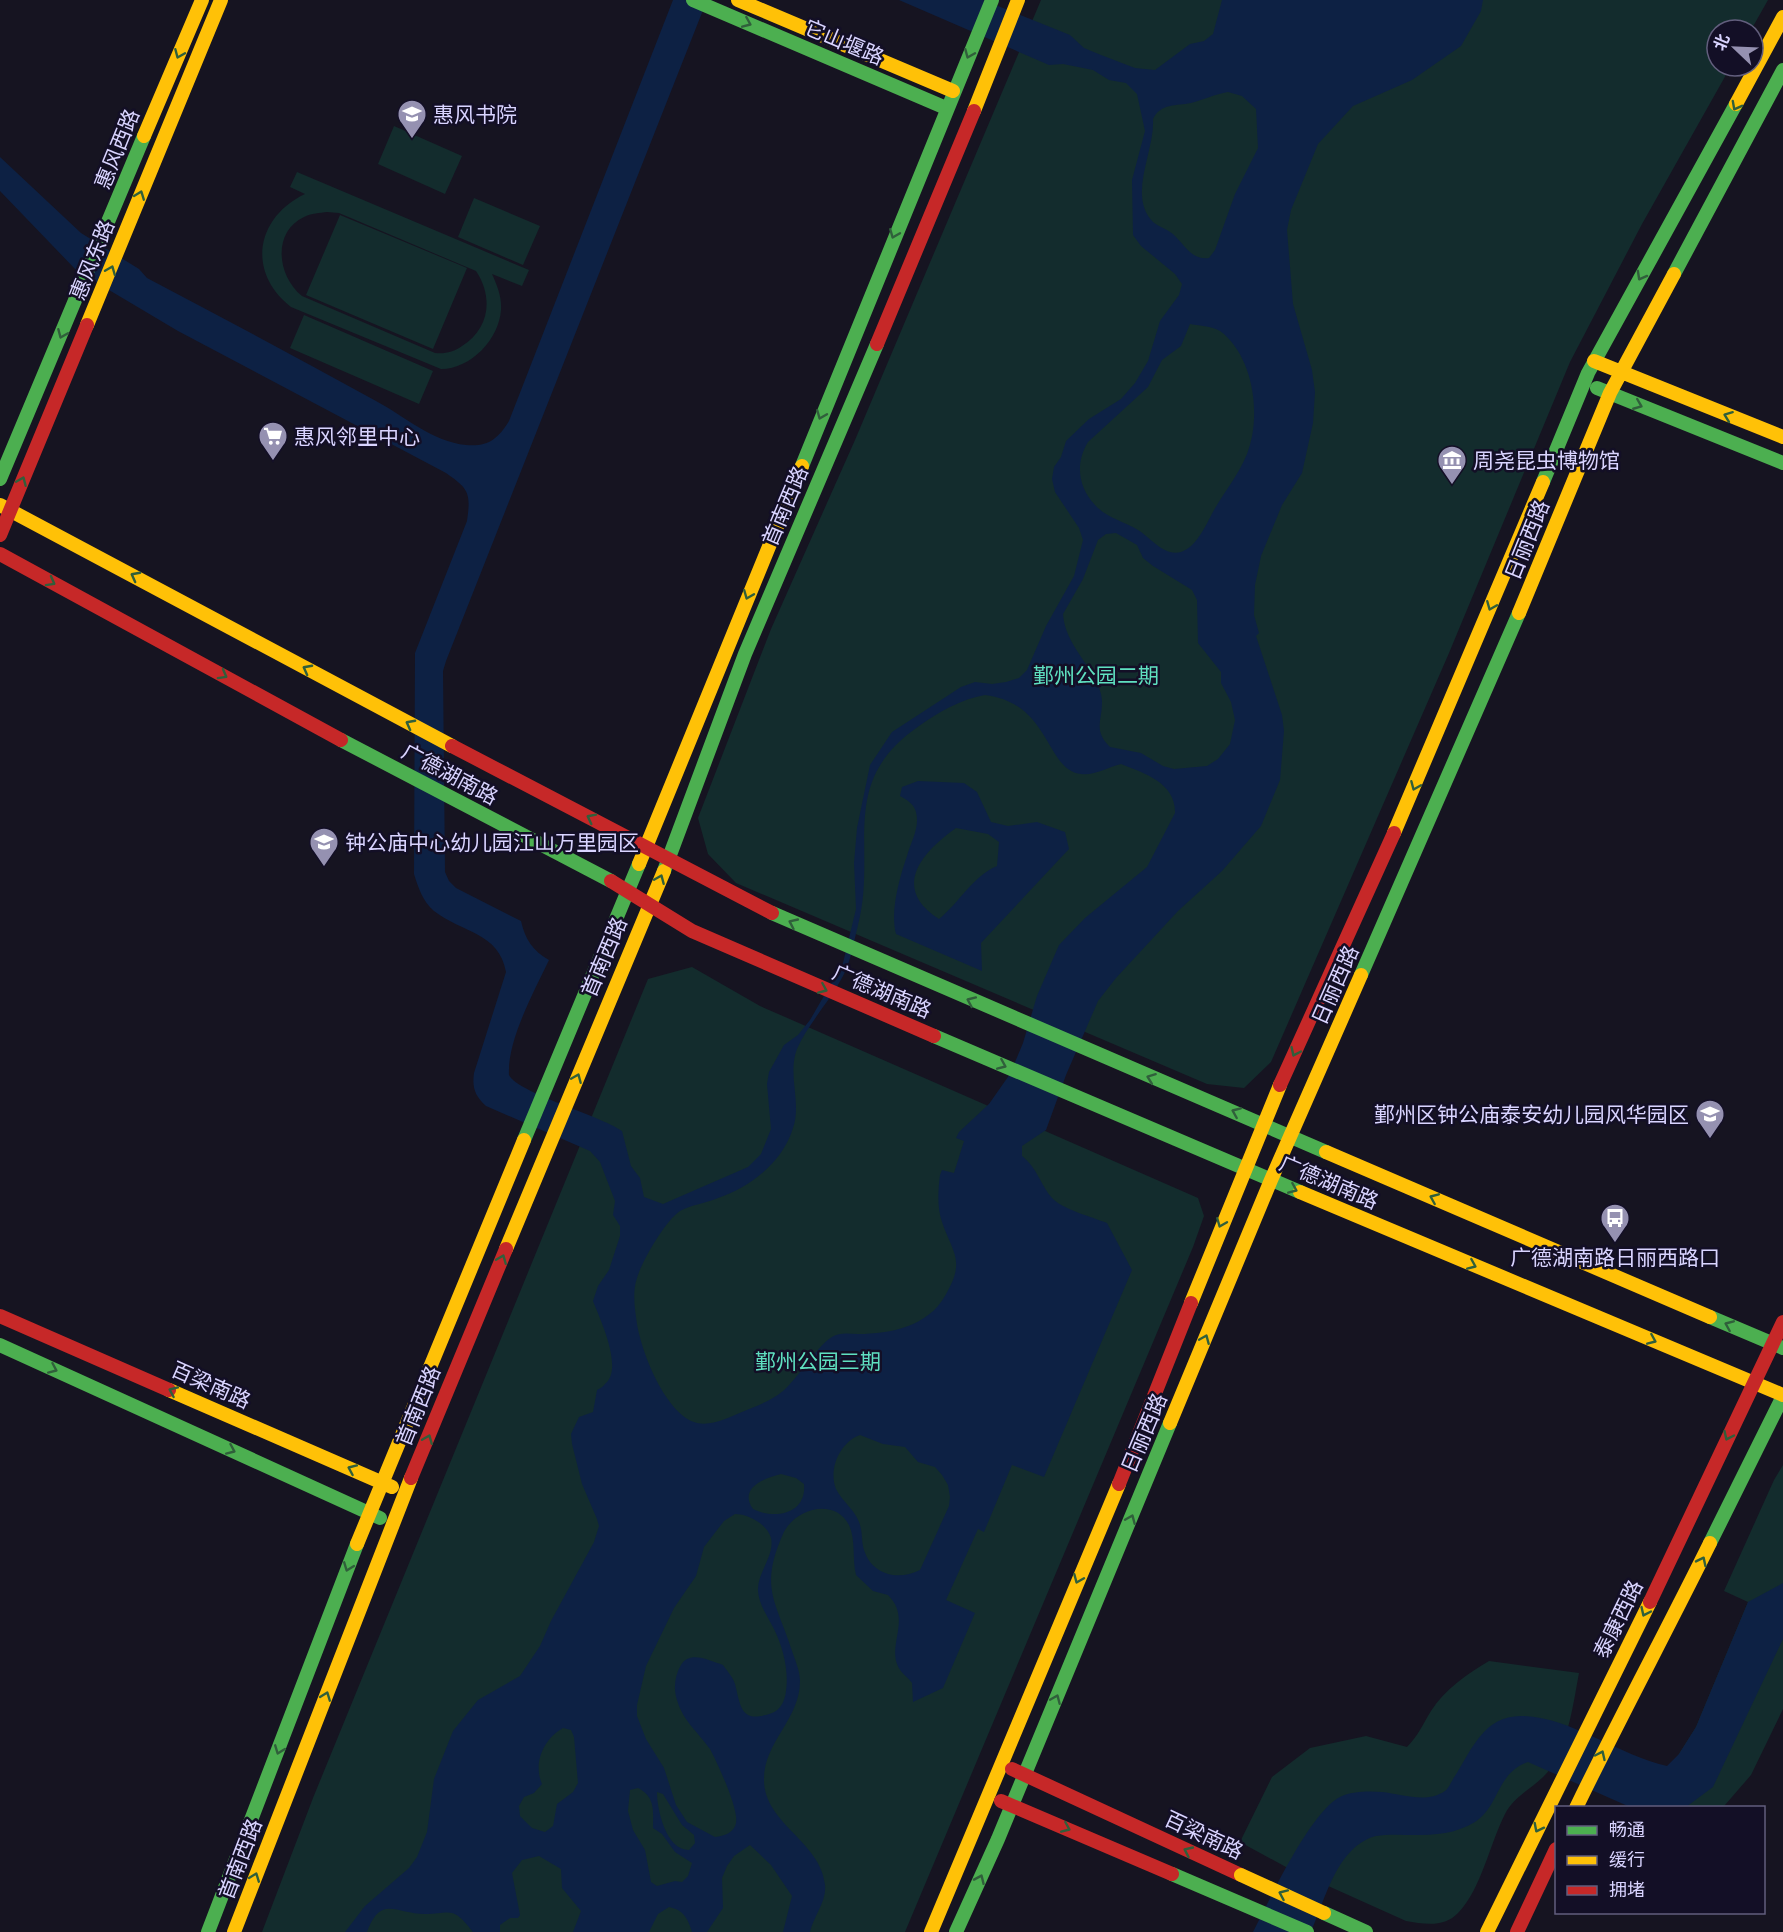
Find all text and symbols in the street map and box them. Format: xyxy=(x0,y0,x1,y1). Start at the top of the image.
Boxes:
street label: 它山堰路 xyxy=(801,15,887,69)
one-way arrow xyxy=(740,16,751,28)
north arrow xyxy=(1705,18,1765,78)
text: 北 xyxy=(1711,32,1733,53)
one-way arrow xyxy=(964,47,976,58)
one-way arrow xyxy=(174,48,186,59)
school or university icon: 惠风书院 xyxy=(396,98,428,140)
one-way arrow xyxy=(1732,99,1743,110)
place label: 惠风书院 xyxy=(433,103,517,126)
street label: 惠风西路 xyxy=(91,106,143,192)
one-way arrow xyxy=(133,190,145,201)
street label: 惠风东路 xyxy=(66,217,118,303)
one-way arrow xyxy=(889,228,901,239)
one-way arrow xyxy=(104,265,116,276)
one-way arrow xyxy=(1637,270,1648,280)
one-way arrow xyxy=(57,327,69,338)
one-way arrow xyxy=(1631,398,1642,410)
one-way arrow xyxy=(816,408,828,419)
one-way arrow xyxy=(1724,410,1734,423)
supermarket icon: 惠风邻里中心 xyxy=(257,420,289,462)
place label: 惠风邻里中心 xyxy=(294,425,420,448)
museum icon: 周尧昆虫博物馆 xyxy=(1436,444,1468,486)
place label: 周尧昆虫博物馆 xyxy=(1473,449,1620,472)
street label: 首南西路 xyxy=(758,463,812,549)
one-way arrow xyxy=(15,477,27,488)
street label: 日丽西路 xyxy=(1501,497,1553,583)
one-way arrow xyxy=(130,572,141,584)
one-way arrow xyxy=(45,575,56,586)
one-way arrow xyxy=(743,589,755,600)
one-way arrow xyxy=(1486,600,1498,611)
park label: 鄞州公园二期 xyxy=(1033,664,1159,687)
one-way arrow xyxy=(303,665,313,676)
one-way arrow xyxy=(216,668,227,679)
one-way arrow xyxy=(405,719,416,731)
street label: 广德湖南路 xyxy=(398,739,502,809)
one-way arrow xyxy=(1410,779,1422,790)
one-way arrow xyxy=(586,813,597,825)
school or university icon: 钟公庙中心幼儿园江山万里园区 xyxy=(308,826,340,868)
place label: 钟公庙中心幼儿园江山万里园区 xyxy=(345,831,639,854)
one-way arrow xyxy=(653,874,665,885)
street label: 首南西路 xyxy=(577,914,631,1000)
one-way arrow xyxy=(788,918,799,930)
street label: 日丽西路 xyxy=(1307,942,1363,1028)
street label: 广德湖南路 xyxy=(829,960,935,1022)
one-way arrow xyxy=(817,981,828,993)
one-way arrow xyxy=(967,996,978,1008)
one-way arrow xyxy=(1291,1045,1303,1056)
one-way arrow xyxy=(996,1058,1007,1070)
one-way arrow xyxy=(1146,1073,1157,1085)
one-way arrow xyxy=(570,1074,582,1085)
school or university icon: 鄞州区钟公庙泰安幼儿园风华园区 xyxy=(1694,1098,1726,1140)
place label: 鄞州区钟公庙泰安幼儿园风华园区 xyxy=(1374,1103,1689,1126)
one-way arrow xyxy=(1231,1107,1242,1119)
street label: 广德湖南路 xyxy=(1276,1151,1382,1213)
one-way arrow xyxy=(1286,1182,1297,1194)
one-way arrow xyxy=(1430,1193,1441,1205)
bus stop icon: 广德湖南路日丽西路口 xyxy=(1599,1202,1631,1244)
one-way arrow xyxy=(1216,1216,1228,1227)
place label: 广德湖南路日丽西路口 xyxy=(1510,1246,1720,1269)
one-way arrow xyxy=(495,1254,507,1265)
one-way arrow xyxy=(1466,1257,1477,1269)
one-way arrow xyxy=(1725,1320,1736,1332)
one-way arrow xyxy=(1646,1333,1657,1345)
one-way arrow xyxy=(1198,1334,1210,1345)
park label: 鄞州公园三期 xyxy=(755,1350,881,1373)
street label: 百梁南路 xyxy=(168,1357,254,1413)
one-way arrow xyxy=(47,1362,58,1374)
street label: 首南西路 xyxy=(392,1363,444,1449)
one-way arrow xyxy=(168,1387,179,1399)
street label: 日丽西路 xyxy=(1117,1390,1171,1476)
one-way arrow xyxy=(1724,1429,1736,1440)
one-way arrow xyxy=(421,1434,433,1445)
one-way arrow xyxy=(225,1442,236,1454)
one-way arrow xyxy=(347,1465,358,1477)
one-way arrow xyxy=(1123,1514,1135,1525)
one-way arrow xyxy=(1695,1556,1706,1567)
one-way arrow xyxy=(343,1562,356,1572)
one-way arrow xyxy=(1073,1573,1085,1584)
street label: 泰康西路 xyxy=(1589,1576,1647,1662)
one-way arrow xyxy=(1641,1606,1653,1617)
one-way arrow xyxy=(319,1691,331,1702)
one-way arrow xyxy=(1049,1694,1061,1705)
one-way arrow xyxy=(273,1744,286,1754)
one-way arrow xyxy=(1594,1751,1606,1762)
legend xyxy=(1555,1806,1765,1914)
street label: 百梁南路 xyxy=(1161,1807,1247,1863)
street label: 首南西路 xyxy=(214,1816,266,1902)
text: 畅通 xyxy=(1609,1820,1645,1840)
one-way arrow xyxy=(1059,1821,1070,1833)
one-way arrow xyxy=(1534,1822,1545,1833)
one-way arrow xyxy=(1184,1846,1195,1858)
text: 缓行 xyxy=(1609,1850,1645,1870)
one-way arrow xyxy=(248,1873,260,1884)
one-way arrow xyxy=(973,1874,985,1885)
text: 拥堵 xyxy=(1609,1880,1645,1900)
one-way arrow xyxy=(1278,1889,1289,1901)

